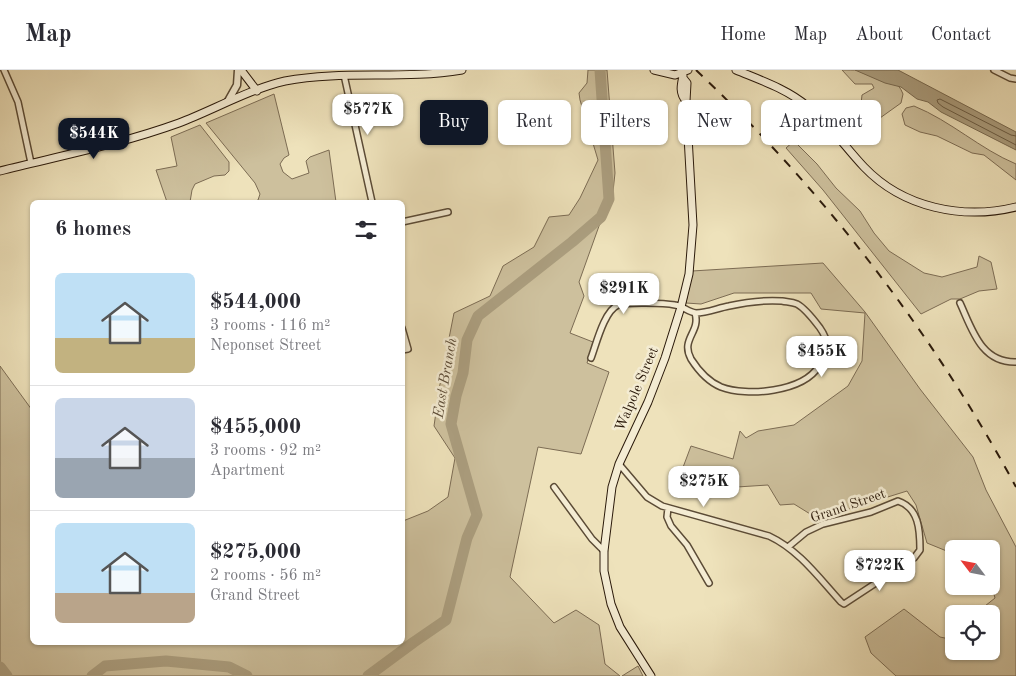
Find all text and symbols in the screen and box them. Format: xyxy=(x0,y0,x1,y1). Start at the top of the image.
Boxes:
text: Map xyxy=(25,23,72,47)
text: Home xyxy=(720,26,766,44)
text: Map xyxy=(794,26,827,44)
text: About xyxy=(855,26,903,44)
text: Contact xyxy=(931,26,991,44)
pin: $577K xyxy=(333,93,403,136)
chip: Buy xyxy=(420,100,488,145)
chip: Rent xyxy=(498,100,571,145)
chip: Filters xyxy=(581,100,668,145)
chip: New xyxy=(678,100,751,145)
chip: Apartment xyxy=(761,100,881,145)
text: $577K xyxy=(343,102,393,118)
pin: $544K xyxy=(59,118,129,160)
text: $544K xyxy=(69,126,119,142)
icon: filters xyxy=(352,216,380,244)
text: 6 homes xyxy=(55,219,131,240)
pin: $291K xyxy=(589,272,659,315)
text: $291K xyxy=(599,281,649,297)
text: $544,000 xyxy=(210,292,301,313)
icon: home xyxy=(95,293,155,353)
text: 3 rooms · 116 m² xyxy=(210,318,330,334)
water label: East Branch xyxy=(431,336,460,420)
pin: $455K xyxy=(787,336,857,378)
text: Neponset Street xyxy=(210,338,321,354)
text: $455K xyxy=(797,344,847,360)
street label: Walpole Street xyxy=(613,345,661,433)
text: $455,000 xyxy=(210,417,301,438)
icon: home xyxy=(95,418,155,478)
text: 3 rooms · 92 m² xyxy=(210,443,321,459)
text: Apartment xyxy=(210,463,285,479)
pin: $275K xyxy=(669,466,739,508)
text: $275K xyxy=(679,474,729,490)
street label: Grand Street xyxy=(809,487,888,525)
north arrow xyxy=(945,540,1000,595)
map controls xyxy=(945,540,1000,660)
text: $275,000 xyxy=(210,542,301,563)
icon: home xyxy=(95,543,155,603)
pin: $722K xyxy=(845,550,915,592)
text: $722K xyxy=(855,558,905,574)
text: 2 rooms · 56 m² xyxy=(210,568,321,584)
text: Grand Street xyxy=(210,588,300,604)
button: locate xyxy=(945,605,1000,660)

